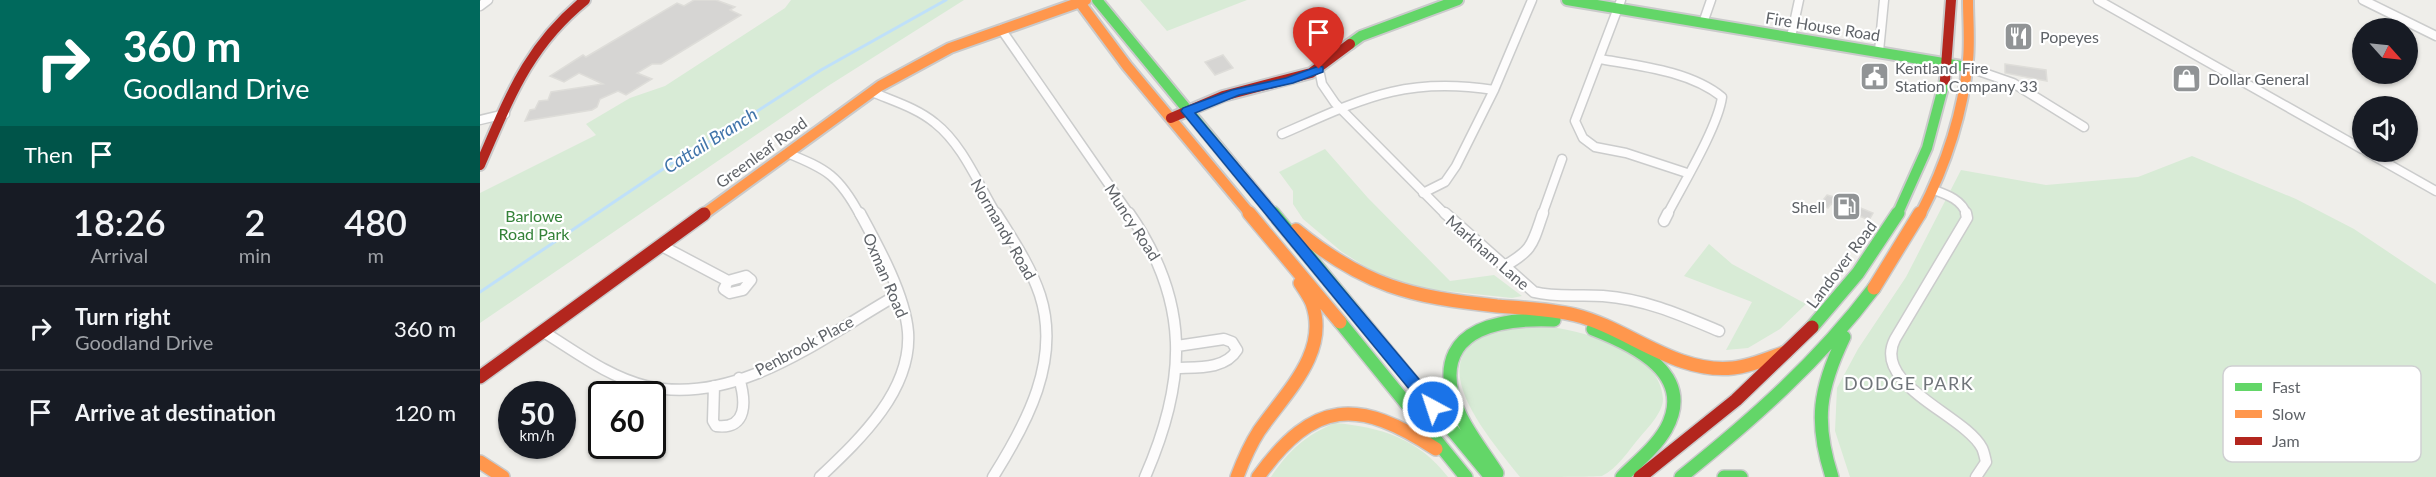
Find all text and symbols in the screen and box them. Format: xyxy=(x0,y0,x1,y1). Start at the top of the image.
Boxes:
pin xyxy=(1293,7,1344,69)
street label: Fire House Road xyxy=(1764,8,1882,44)
icon: arrive xyxy=(1302,16,1335,49)
north arrow xyxy=(2352,18,2418,84)
map controls xyxy=(2352,18,2418,162)
restaurant icon: Popeyes xyxy=(2003,20,2035,52)
text: 360 m xyxy=(123,21,241,71)
icon: right xyxy=(24,24,102,102)
place label: Popeyes xyxy=(2040,27,2099,46)
place label: Kentland Fire Station Company 33 xyxy=(1895,58,2038,95)
public building icon: Kentland Fire Station Company 33 xyxy=(1858,60,1890,92)
shop icon: Dollar General xyxy=(2171,62,2203,94)
place label: Dollar General xyxy=(2208,69,2309,88)
text: Goodland Drive xyxy=(123,72,310,105)
button: sound xyxy=(2352,96,2418,162)
water label: Cattail Branch xyxy=(659,103,761,177)
street label: Greenleaf Road xyxy=(712,113,810,191)
icon: arrive xyxy=(85,138,118,171)
text: Then xyxy=(24,141,73,168)
street label: Normandy Road xyxy=(967,175,1041,283)
street label: Muncy Road xyxy=(1101,180,1165,264)
fuel station icon: Shell xyxy=(1830,190,1862,222)
place label: Shell xyxy=(1792,197,1825,216)
text: 18:26 xyxy=(73,200,166,244)
text: 2 xyxy=(245,200,265,244)
text: 480 xyxy=(344,200,407,244)
park label: Barlowe Road Park xyxy=(499,206,570,243)
street label: Markham Lane xyxy=(1442,211,1534,293)
street label: Landover Road xyxy=(1802,217,1880,311)
street label: Oxman Road xyxy=(860,230,912,320)
text: Arrival xyxy=(91,243,148,267)
text: min xyxy=(239,243,271,267)
text: m xyxy=(367,243,384,267)
text: Turn right xyxy=(75,303,170,330)
street label: Penbrook Place xyxy=(752,311,856,379)
icon: right xyxy=(24,312,57,345)
text: 360 m xyxy=(394,315,456,342)
text: Goodland Drive xyxy=(75,330,213,354)
legend xyxy=(2223,366,2421,462)
district label: DODGE PARK xyxy=(1844,372,1974,394)
position arrow xyxy=(1401,375,1465,439)
text: Fast xyxy=(2272,377,2301,396)
speed limit sign: 60 xyxy=(588,381,666,459)
text: 50 xyxy=(520,395,554,431)
icon: arrive xyxy=(24,396,57,429)
text: Arrive at destination xyxy=(75,399,276,426)
text: 120 m xyxy=(394,399,456,426)
text: Slow xyxy=(2272,404,2306,423)
text: km/h xyxy=(519,426,555,444)
text: Jam xyxy=(2272,431,2300,450)

